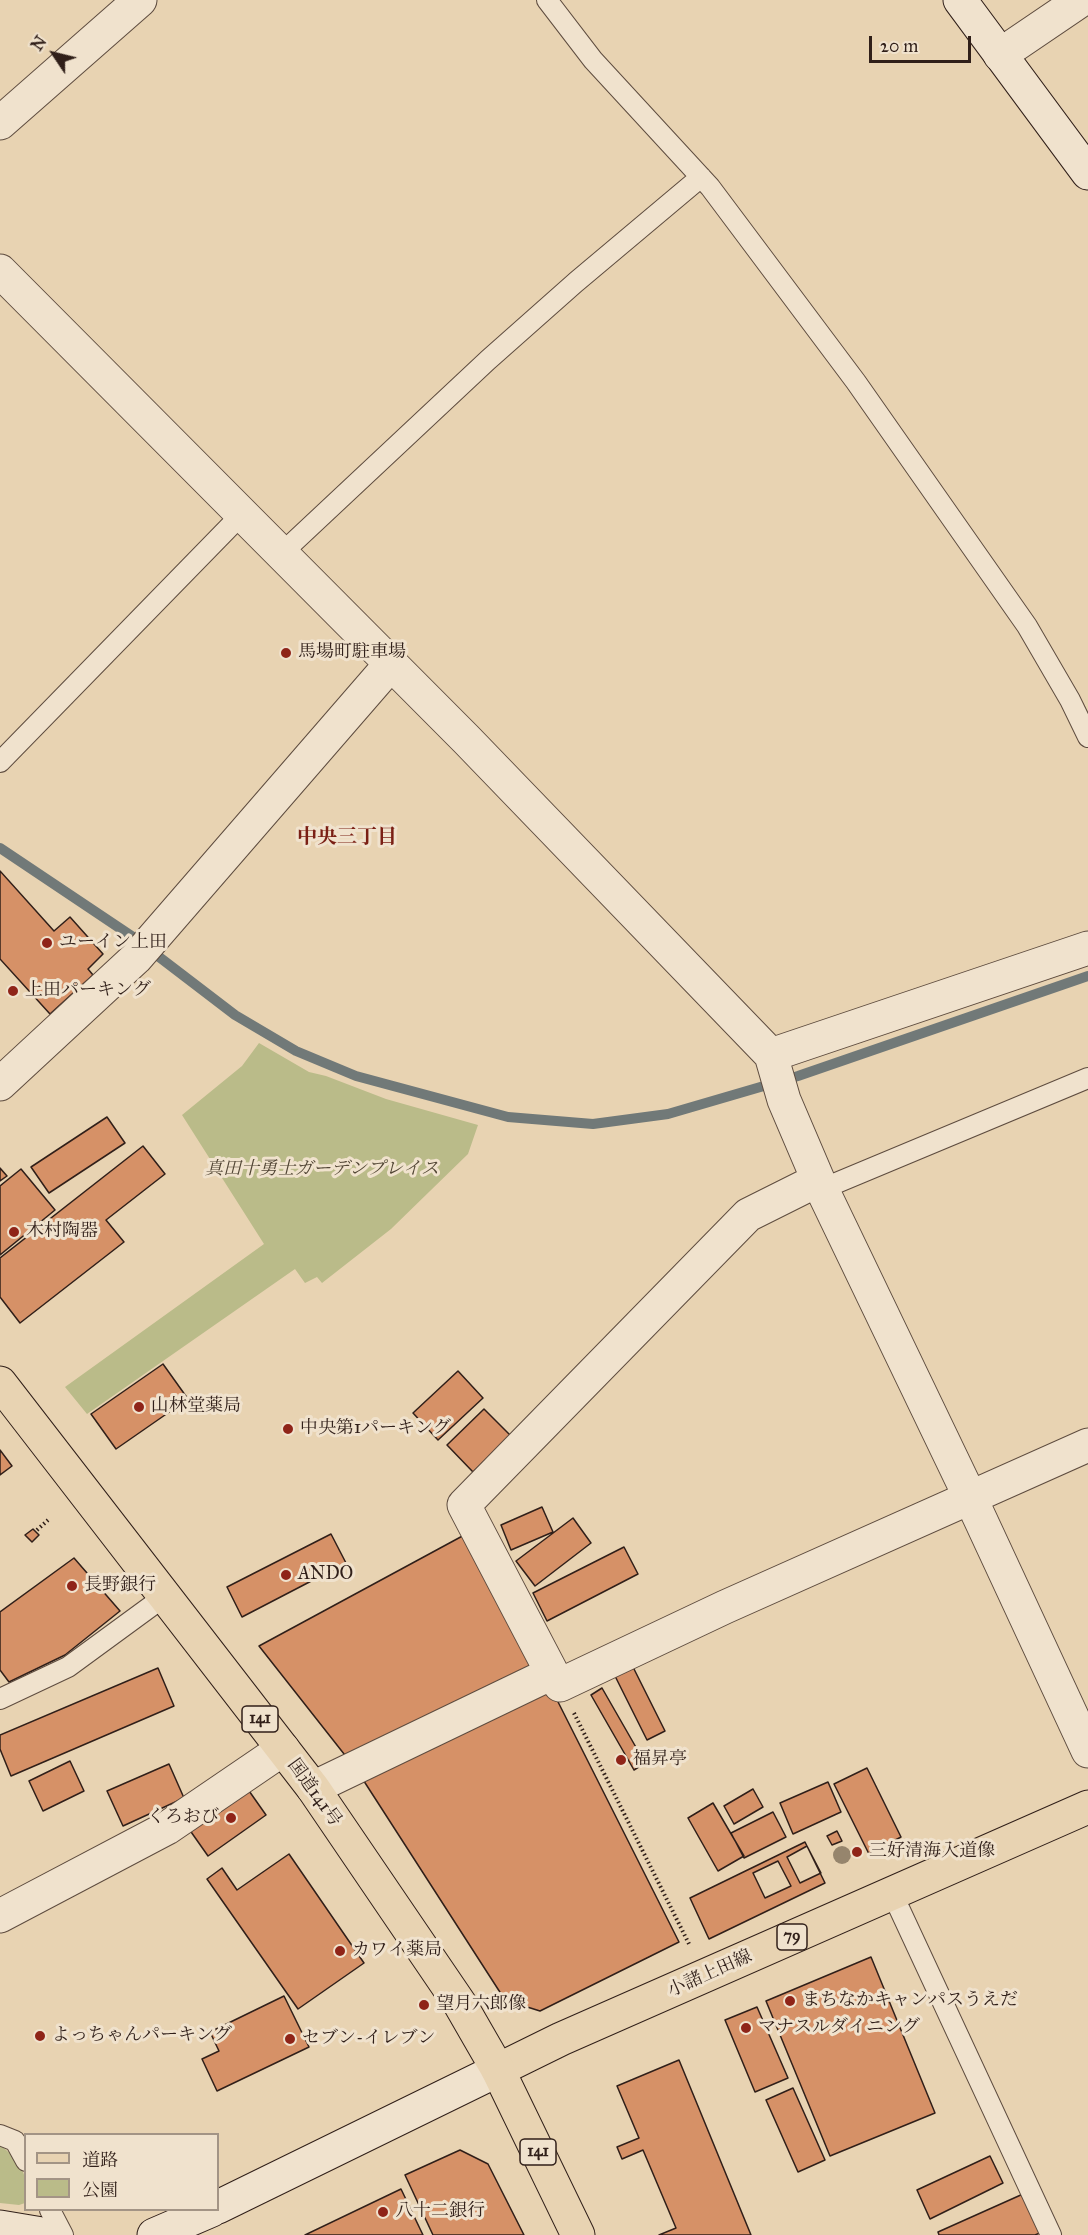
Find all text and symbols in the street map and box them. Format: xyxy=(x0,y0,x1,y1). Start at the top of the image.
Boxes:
north arrow xyxy=(24,24,84,84)
scale bar xyxy=(872,24,974,62)
text: N xyxy=(27,32,51,54)
text: 20 m xyxy=(880,35,918,57)
place label: 馬場町駐車場 xyxy=(298,642,406,664)
marker: 馬場町駐車場 xyxy=(279,646,293,660)
district label: 中央三丁目 xyxy=(297,826,397,850)
place label: ユーイン上田 xyxy=(59,932,167,954)
marker: ユーイン上田 xyxy=(40,936,54,950)
place label: 上田パーキング xyxy=(25,980,151,1002)
marker: 上田パーキング xyxy=(6,984,20,998)
park label: 真田十勇士ガーデンプレイス xyxy=(205,1159,439,1181)
place label: 木村陶器 xyxy=(26,1221,98,1243)
marker: 木村陶器 xyxy=(7,1225,21,1239)
place label: 山林堂薬局 xyxy=(151,1396,241,1418)
marker: 山林堂薬局 xyxy=(132,1400,146,1414)
place label: 中央第1パーキング xyxy=(300,1418,451,1440)
marker: 中央第1パーキング xyxy=(281,1422,295,1436)
place label: ANDO xyxy=(298,1564,353,1586)
marker: ANDO xyxy=(279,1568,293,1582)
place label: 長野銀行 xyxy=(84,1575,156,1597)
marker: 長野銀行 xyxy=(65,1579,79,1593)
road number: 141 xyxy=(242,1706,278,1732)
place label: 福昇亭 xyxy=(633,1749,687,1771)
marker: 福昇亭 xyxy=(614,1753,628,1767)
street label: 国道141号 xyxy=(282,1755,346,1831)
place label: くろおび xyxy=(147,1807,219,1829)
marker: くろおび xyxy=(224,1811,238,1825)
place label: 三好清海入道像 xyxy=(869,1841,995,1863)
marker: 三好清海入道像 xyxy=(850,1845,864,1859)
road number: 79 xyxy=(777,1924,807,1950)
place label: カワイ薬局 xyxy=(352,1940,442,1962)
marker: カワイ薬局 xyxy=(333,1944,347,1958)
street label: 小諸上田線 xyxy=(664,1946,756,2002)
place label: まちなかキャンパスうえだ xyxy=(802,1990,1018,2012)
place label: 望月六郎像 xyxy=(436,1994,526,2016)
marker: まちなかキャンパスうえだ xyxy=(783,1994,797,2008)
marker: 望月六郎像 xyxy=(417,1998,431,2012)
place label: マナスルダイニング xyxy=(758,2017,920,2039)
marker: マナスルダイニング xyxy=(739,2021,753,2035)
place label: よっちゃんパーキング xyxy=(52,2025,232,2047)
place label: セブン-イレブン xyxy=(302,2028,435,2050)
marker: よっちゃんパーキング xyxy=(33,2029,47,2043)
marker: セブン-イレブン xyxy=(283,2032,297,2046)
legend xyxy=(24,2133,219,2211)
road number: 141 xyxy=(520,2139,556,2165)
text: 道路 xyxy=(82,2149,118,2171)
text: 公園 xyxy=(82,2179,118,2201)
place label: 八十二銀行 xyxy=(395,2201,485,2223)
marker: 八十二銀行 xyxy=(376,2205,390,2219)

